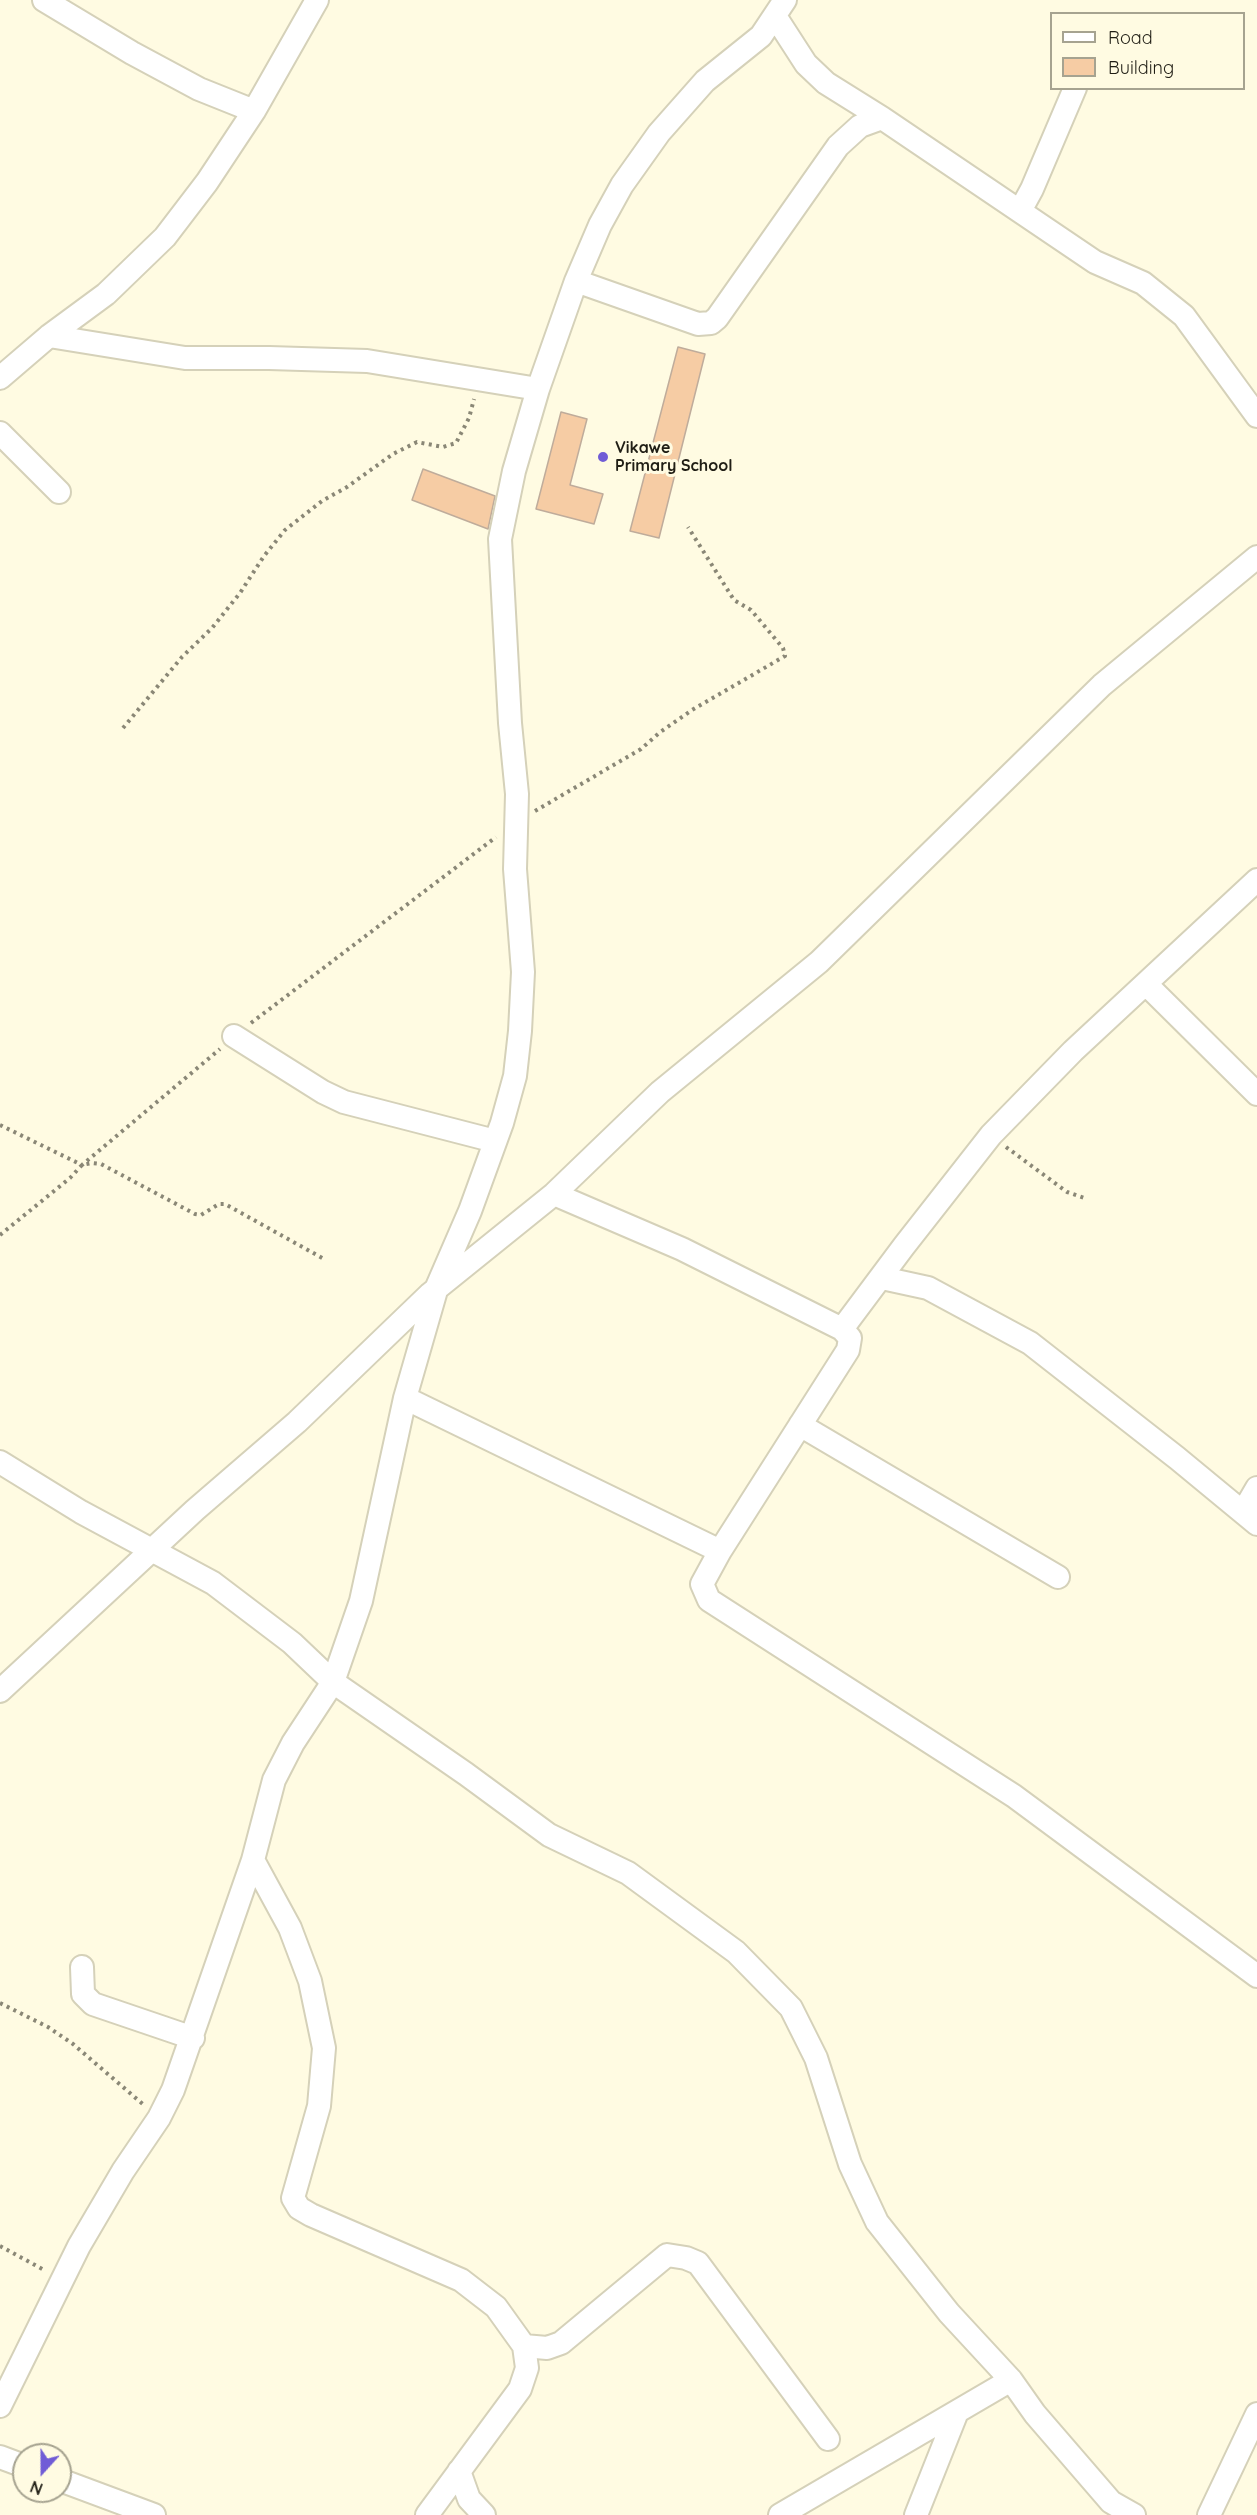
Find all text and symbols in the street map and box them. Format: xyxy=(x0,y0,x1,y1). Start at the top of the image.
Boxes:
legend xyxy=(1050,12,1245,90)
text: Road xyxy=(1108,26,1153,49)
text: Building xyxy=(1108,56,1174,79)
place label: Vikawe Primary School xyxy=(615,438,733,476)
marker: Vikawe Primary School xyxy=(596,450,610,464)
north arrow xyxy=(12,2443,72,2503)
text: N xyxy=(27,2476,45,2499)

